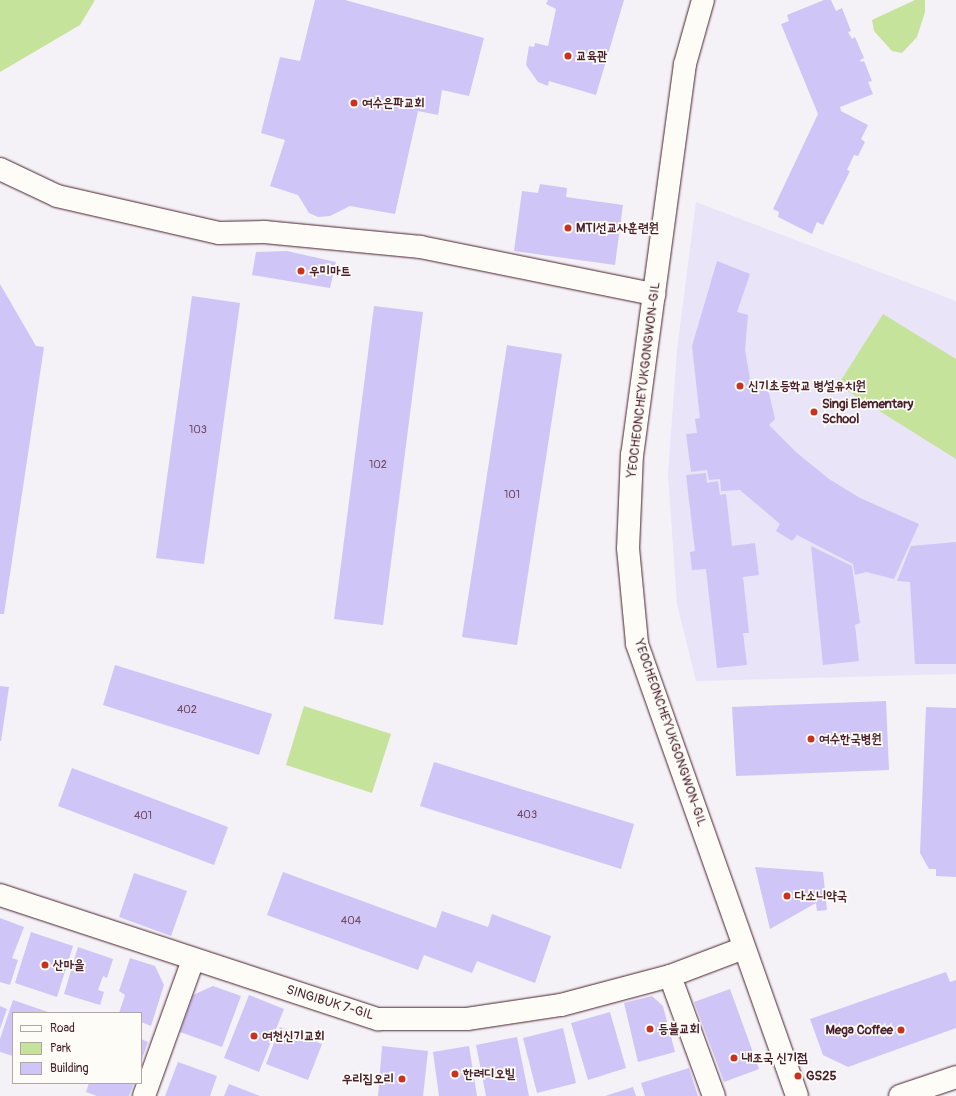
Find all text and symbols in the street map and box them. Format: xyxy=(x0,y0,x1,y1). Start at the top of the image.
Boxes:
place label: 교육관 xyxy=(576,48,607,64)
marker: 교육관 xyxy=(563,51,573,61)
place label: 여수은파교회 xyxy=(362,95,425,111)
marker: 여수은파교회 xyxy=(349,98,359,108)
place label: MTI선교사훈련원 xyxy=(576,220,659,236)
marker: MTI선교사훈련원 xyxy=(563,223,573,233)
place label: 우미마트 xyxy=(309,263,351,279)
marker: 우미마트 xyxy=(296,266,306,276)
street label: YEOCHEONCHEYUKGONGWON-GIL xyxy=(624,281,664,479)
place label: 신기초등학교 병설유치원 xyxy=(748,378,866,394)
marker: 신기초등학교 병설유치원 xyxy=(735,381,745,391)
place label: Singi Elementary School xyxy=(822,397,913,428)
marker: Singi Elementary School xyxy=(809,407,819,417)
house number: 103 xyxy=(189,423,207,437)
house number: 102 xyxy=(369,458,387,472)
house number: 101 xyxy=(504,488,520,502)
street label: YEOCHEONCHEYUKGONGWON-GIL xyxy=(631,637,709,829)
house number: 402 xyxy=(177,703,197,717)
place label: 여수한국병원 xyxy=(819,731,882,747)
marker: 여수한국병원 xyxy=(806,734,816,744)
house number: 403 xyxy=(517,808,537,822)
house number: 401 xyxy=(134,809,152,823)
place label: 다소니약국 xyxy=(795,888,847,904)
marker: 다소니약국 xyxy=(782,891,792,901)
house number: 404 xyxy=(341,914,361,928)
place label: 산마을 xyxy=(53,957,84,973)
marker: 산마을 xyxy=(40,960,50,970)
street label: SINGIBUK 7-GIL xyxy=(284,982,376,1024)
legend xyxy=(12,1012,142,1084)
text: Road xyxy=(50,1021,75,1036)
place label: 등불교회 xyxy=(658,1021,700,1037)
place label: Mega Coffee xyxy=(826,1022,893,1038)
marker: 등불교회 xyxy=(645,1024,655,1034)
marker: Mega Coffee xyxy=(896,1025,906,1035)
place label: 여천신기교회 xyxy=(262,1028,325,1044)
marker: 여천신기교회 xyxy=(249,1031,259,1041)
text: Park xyxy=(50,1041,71,1056)
place label: 내조국 신기점 xyxy=(742,1050,808,1066)
marker: 내조국 신기점 xyxy=(729,1053,739,1063)
text: Building xyxy=(50,1061,89,1076)
place label: 한려디오빌 xyxy=(463,1066,515,1082)
place label: GS25 xyxy=(806,1068,837,1084)
marker: 한려디오빌 xyxy=(450,1069,460,1079)
place label: 우리집오리 xyxy=(342,1071,394,1087)
marker: GS25 xyxy=(793,1071,803,1081)
marker: 우리집오리 xyxy=(397,1074,407,1084)

